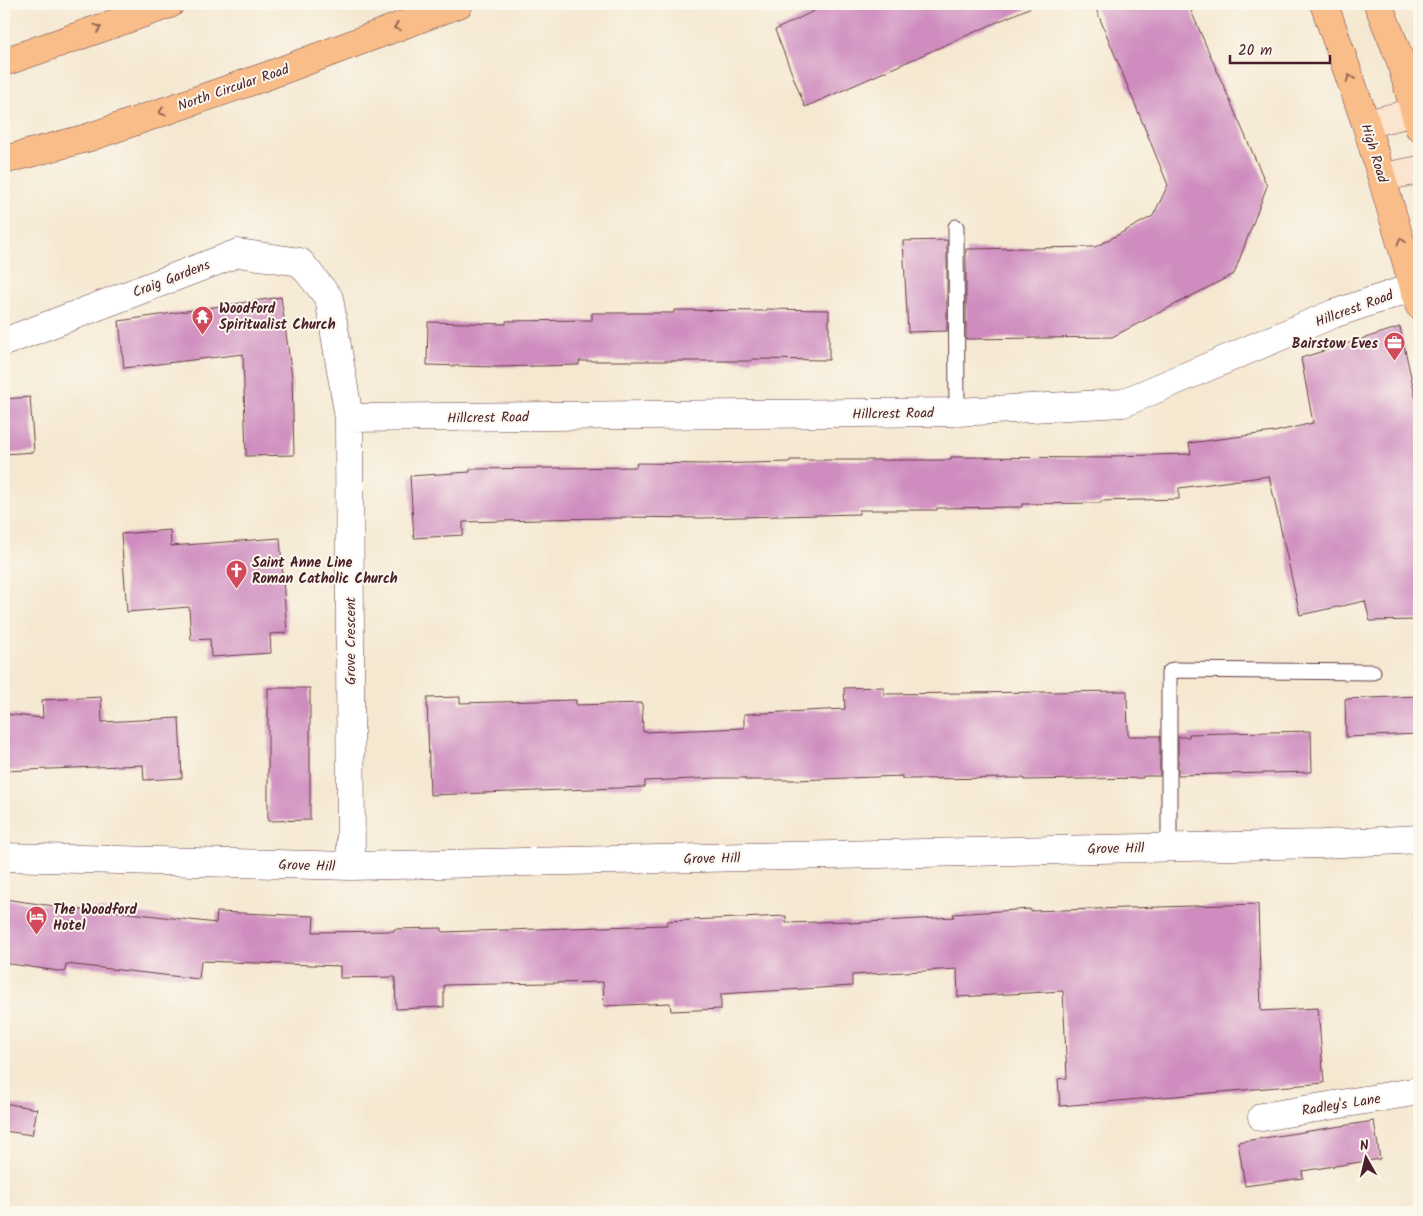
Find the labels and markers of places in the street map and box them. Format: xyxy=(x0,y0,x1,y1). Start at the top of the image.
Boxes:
place label: Woodford Spiritualist Church xyxy=(219,298,336,336)
temple icon: Woodford Spiritualist Church xyxy=(191,304,215,335)
office icon: Bairstow Eves xyxy=(1382,331,1406,362)
place label: Bairstow Eves xyxy=(1292,333,1378,355)
place label: Saint Anne Line Roman Catholic Church xyxy=(252,552,398,590)
church icon: Saint Anne Line Roman Catholic Church xyxy=(224,558,248,589)
place label: The Woodford Hotel xyxy=(53,899,138,937)
hotel icon: The Woodford Hotel xyxy=(25,905,49,936)

